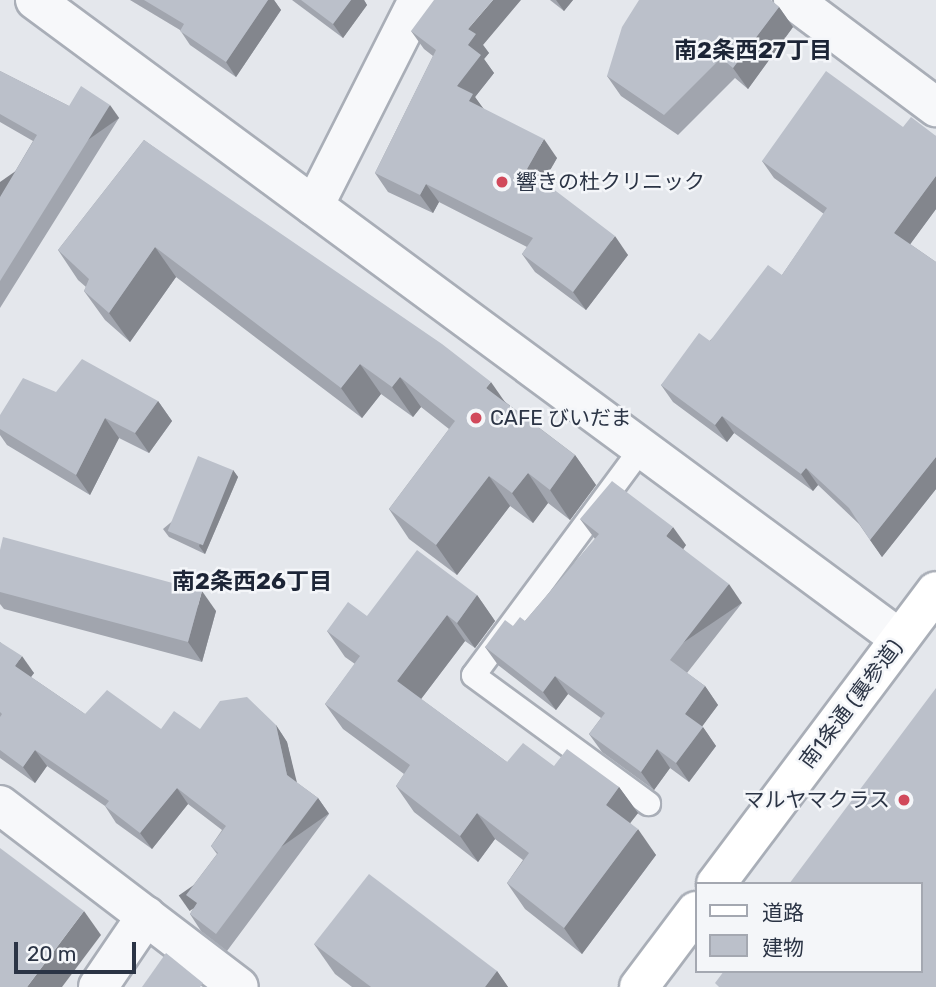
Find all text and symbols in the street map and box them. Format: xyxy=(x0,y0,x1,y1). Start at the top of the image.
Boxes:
district label: 南2条西27丁目 xyxy=(674,36,832,64)
place label: 響きの杜クリニック xyxy=(516,169,705,195)
marker: 響きの杜クリニック xyxy=(494,174,510,190)
place label: CAFE びいだま xyxy=(490,405,632,431)
marker: CAFE びいだま xyxy=(468,410,484,426)
district label: 南2条西26丁目 xyxy=(172,567,332,595)
street label: 南1条通 (裏参道) xyxy=(794,635,908,773)
place label: マルヤマクラス xyxy=(743,787,890,813)
marker: マルヤマクラス xyxy=(896,792,912,808)
legend xyxy=(694,882,922,973)
text: 道路 xyxy=(762,900,804,925)
scale bar xyxy=(18,928,140,972)
text: 建物 xyxy=(762,935,804,960)
text: 20 m xyxy=(27,941,76,966)

